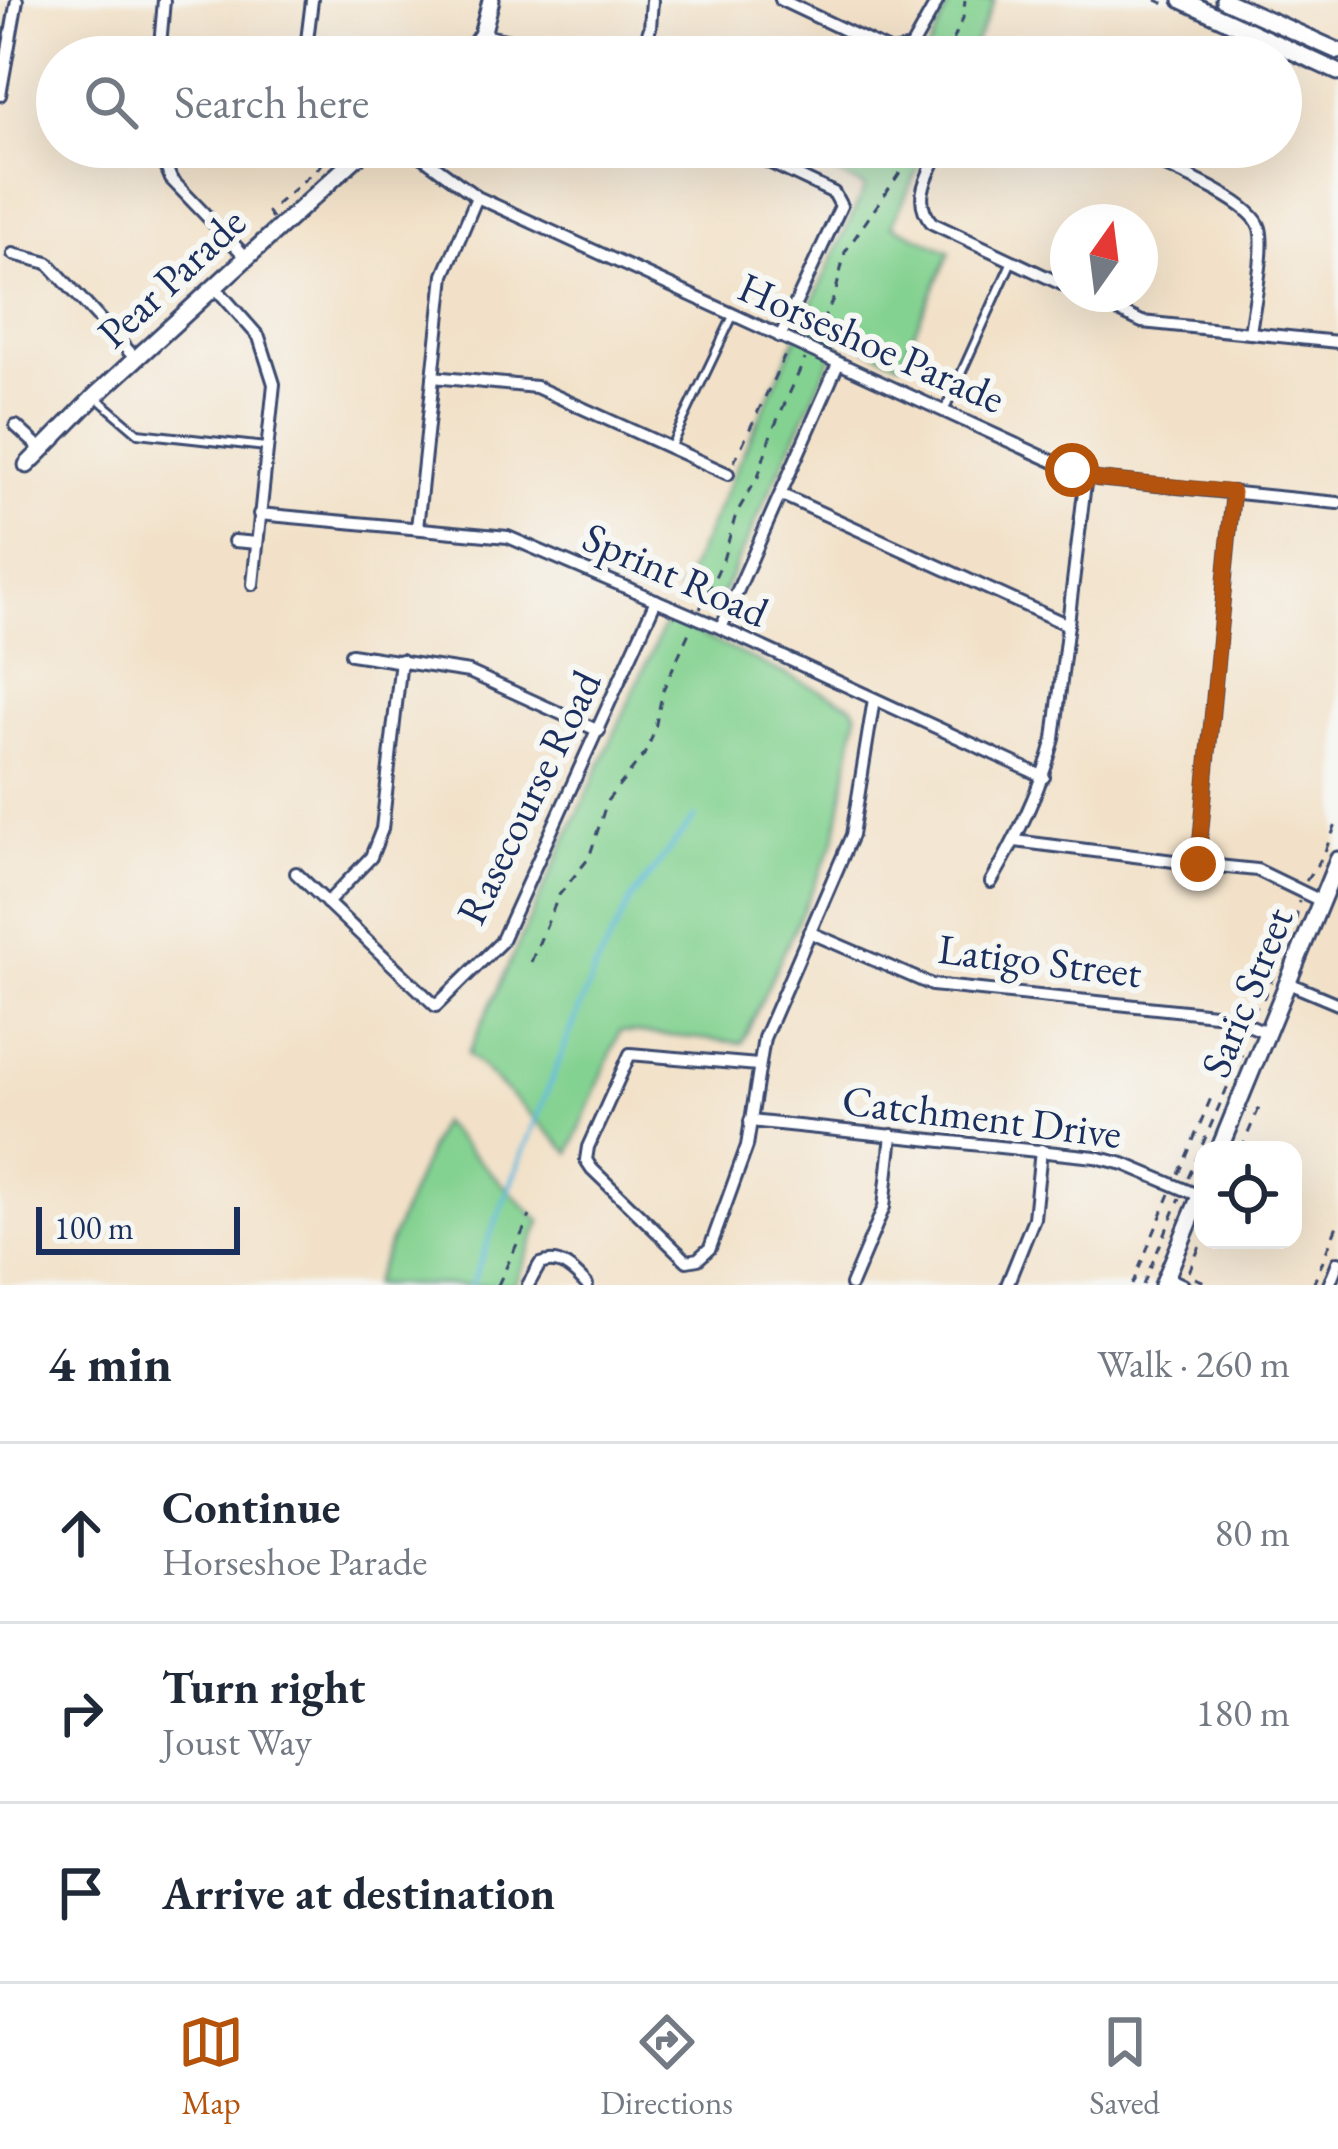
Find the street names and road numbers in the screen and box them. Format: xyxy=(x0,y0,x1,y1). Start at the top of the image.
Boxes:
street label: Pear Parade xyxy=(86,195,257,360)
street label: Horseshoe Parade xyxy=(730,259,1014,426)
street label: Sprint Road xyxy=(574,509,778,640)
street label: Rasecourse Road xyxy=(443,661,614,933)
street label: Saric Street xyxy=(1188,899,1305,1085)
street label: Latigo Street xyxy=(935,921,1145,1000)
street label: Catchment Drive xyxy=(839,1072,1125,1161)

